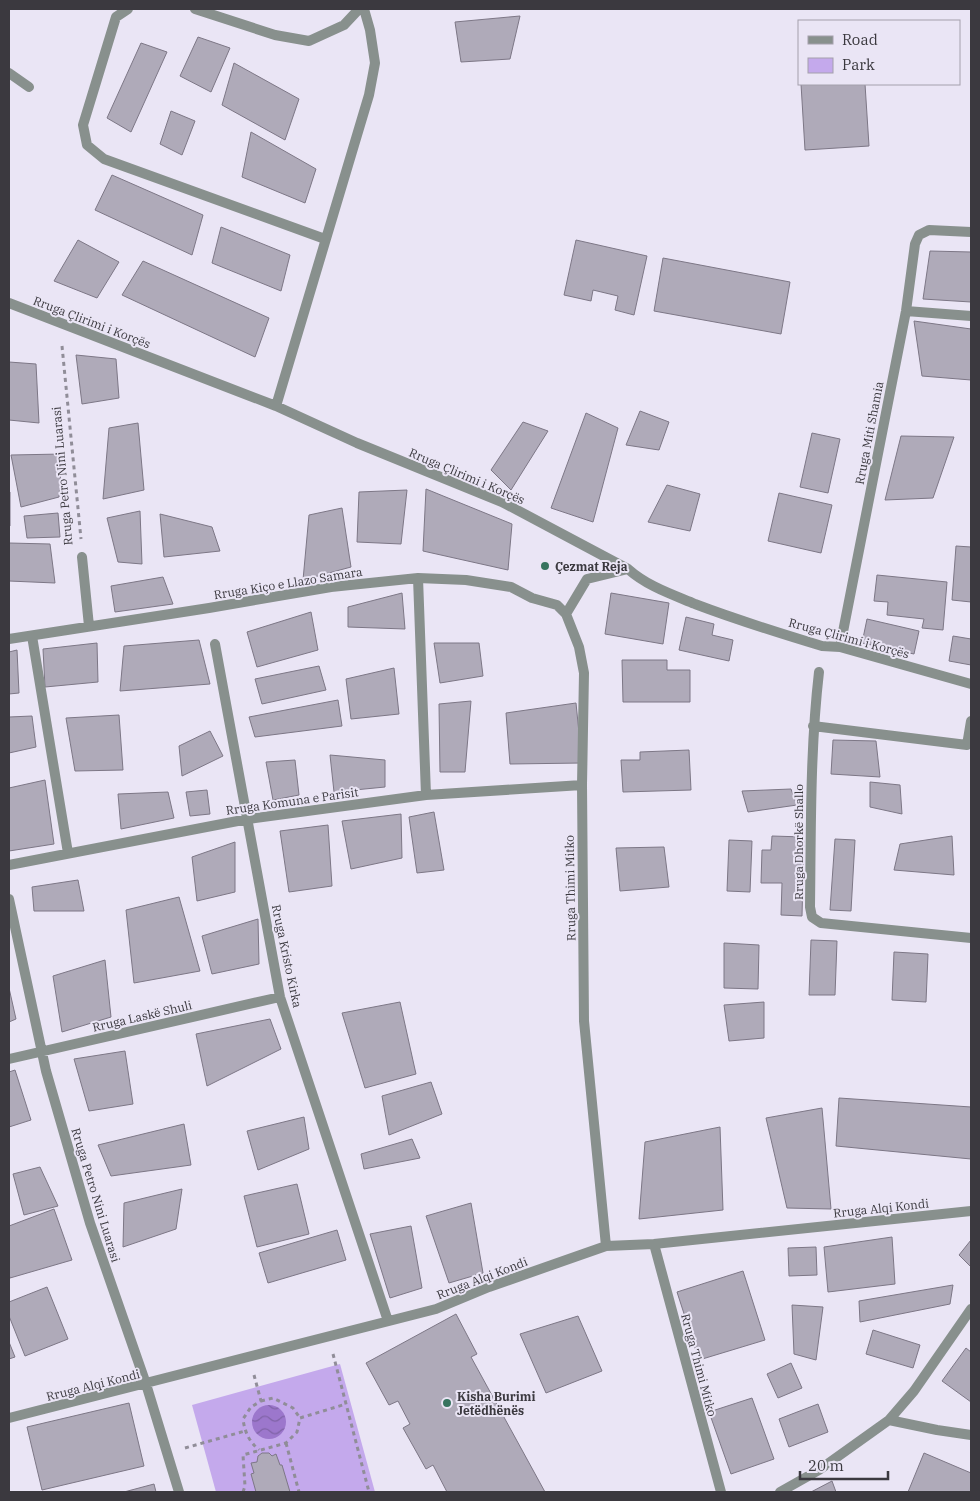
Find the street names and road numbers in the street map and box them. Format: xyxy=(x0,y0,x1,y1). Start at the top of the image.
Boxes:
street label: Rruga Çlirimi i Korçës xyxy=(31,293,153,351)
street label: Rruga Miti Shamia xyxy=(852,380,886,486)
street label: Rruga Petro Nini Luarasi xyxy=(48,406,76,546)
street label: Rruga Çlirimi i Korçës xyxy=(407,445,527,507)
street label: Rruga Kiço e Llazo Samara xyxy=(213,564,364,602)
street label: Rruga Çlirimi i Korçës xyxy=(787,615,911,661)
street label: Rruga Komuna e Parisit xyxy=(225,784,359,818)
street label: Rruga Dhorkë Shallo xyxy=(791,784,806,900)
street label: Rruga Thimi Mitko xyxy=(562,835,578,941)
street label: Rruga Kristo Kirka xyxy=(269,903,305,1009)
street label: Rruga Laskë Shuli xyxy=(91,997,193,1035)
street label: Rruga Petro Nini Luarasi xyxy=(68,1126,124,1264)
street label: Rruga Alqi Kondi xyxy=(832,1195,930,1220)
street label: Rruga Alqi Kondi xyxy=(434,1254,530,1302)
street label: Rruga Thimi Mitko xyxy=(678,1312,720,1418)
street label: Rruga Alqi Kondi xyxy=(45,1366,142,1404)

